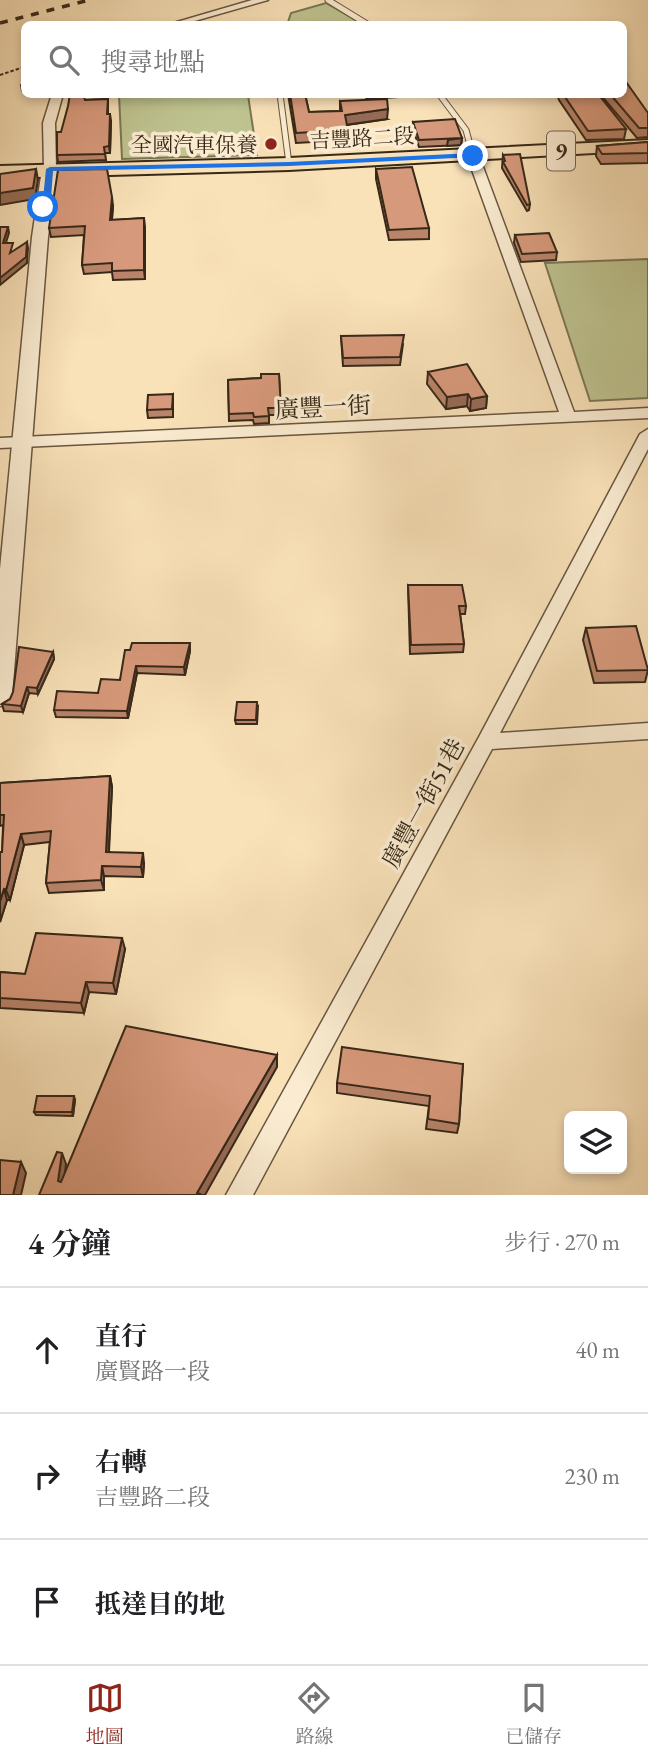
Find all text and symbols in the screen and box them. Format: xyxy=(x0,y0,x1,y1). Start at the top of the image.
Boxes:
search box xyxy=(21,21,627,98)
icon: search xyxy=(45,41,83,79)
text: 搜尋地點 xyxy=(101,45,205,79)
street label: 吉豐路二段 xyxy=(309,122,415,154)
place label: 全國汽車保養 xyxy=(131,131,257,158)
road number: 9 xyxy=(547,132,575,170)
marker: 全國汽車保養 xyxy=(263,136,279,152)
route end xyxy=(457,140,488,171)
route start xyxy=(27,191,58,222)
street label: 廣豐一街 xyxy=(274,389,372,425)
street label: 廣豐一街51巷 xyxy=(375,733,471,873)
map controls xyxy=(564,1111,627,1174)
button: layers xyxy=(564,1111,627,1174)
text: 4 分鐘 xyxy=(28,1224,111,1263)
text: 步行 · 270 m xyxy=(505,1227,620,1257)
text: 直行 xyxy=(95,1319,147,1353)
icon: ahead xyxy=(28,1331,66,1369)
text: 40 m xyxy=(575,1335,620,1365)
text: 廣賢路一段 xyxy=(95,1356,210,1386)
text: 右轉 xyxy=(95,1445,147,1479)
icon: right xyxy=(28,1457,66,1495)
text: 230 m xyxy=(564,1461,620,1491)
text: 吉豐路二段 xyxy=(95,1482,210,1512)
icon: arrive xyxy=(28,1583,66,1621)
text: 抵達目的地 xyxy=(95,1587,225,1621)
tab: 地圖 xyxy=(86,1679,124,1749)
tab: 路線 xyxy=(295,1679,333,1749)
tab: 已儲存 xyxy=(505,1679,562,1749)

